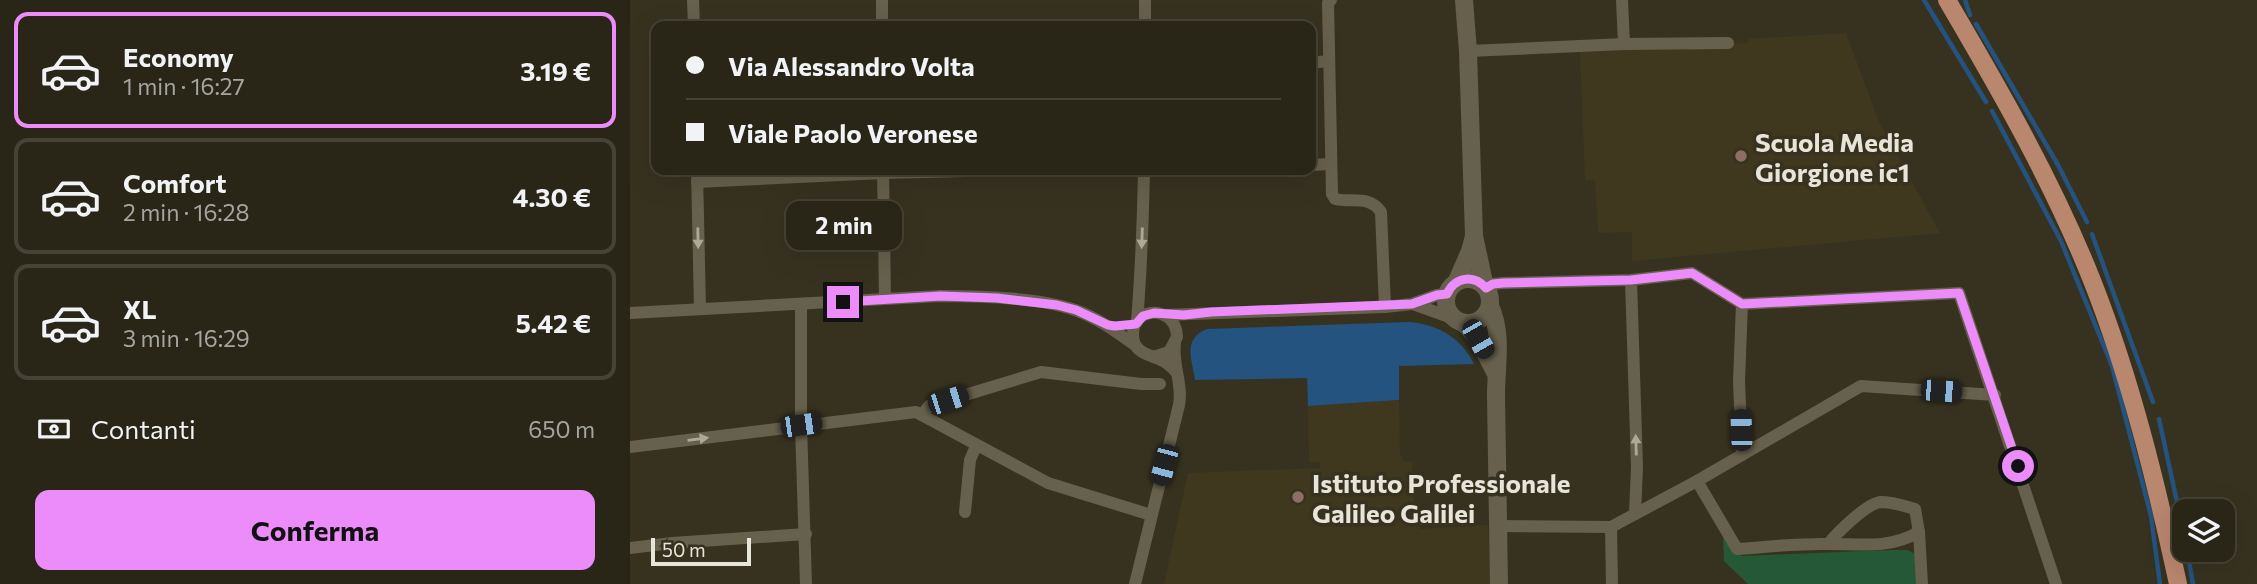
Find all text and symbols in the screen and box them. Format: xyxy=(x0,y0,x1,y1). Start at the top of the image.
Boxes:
icon: car xyxy=(39,39,102,102)
text: Economy xyxy=(123,41,234,72)
text: Via Alessandro Volta xyxy=(728,50,975,81)
text: 3.19 € xyxy=(520,55,591,86)
text: 1 min · 16:27 xyxy=(123,72,245,100)
text: Viale Paolo Veronese xyxy=(728,117,978,148)
place label: Scuola Media Giorgione ic1 xyxy=(1755,126,1914,187)
marker: Scuola Media Giorgione ic1 xyxy=(1733,148,1749,164)
icon: car xyxy=(39,165,102,228)
text: Comfort xyxy=(123,167,226,198)
text: 4.30 € xyxy=(513,181,591,212)
text: 2 min · 16:28 xyxy=(123,198,249,226)
callout: 2 min xyxy=(785,201,901,250)
text: 2 min xyxy=(815,211,873,239)
one-way arrow xyxy=(693,227,704,249)
one-way arrow xyxy=(1137,227,1148,249)
route end xyxy=(827,286,859,318)
icon: car xyxy=(39,291,102,354)
text: XL xyxy=(123,293,157,324)
text: 5.42 € xyxy=(516,307,591,338)
car xyxy=(1459,316,1498,362)
text: 3 min · 16:29 xyxy=(123,324,250,352)
car xyxy=(1920,379,1963,403)
car xyxy=(925,384,972,416)
car xyxy=(1730,409,1753,451)
icon: cash xyxy=(35,410,73,448)
car xyxy=(779,412,824,438)
text: Contanti xyxy=(91,413,196,444)
text: 650 m xyxy=(528,415,595,443)
one-way arrow xyxy=(687,434,709,445)
one-way arrow xyxy=(1631,434,1642,456)
car xyxy=(1149,442,1180,488)
route start xyxy=(2002,450,2034,482)
place label: Istituto Professionale Galileo Galilei xyxy=(1312,467,1571,528)
marker: Istituto Professionale Galileo Galilei xyxy=(1290,489,1306,505)
button: Conferma xyxy=(35,490,595,570)
map controls xyxy=(2172,499,2235,562)
button: layers xyxy=(2172,499,2235,562)
scale bar xyxy=(651,535,751,567)
text: 50 m xyxy=(662,538,706,561)

